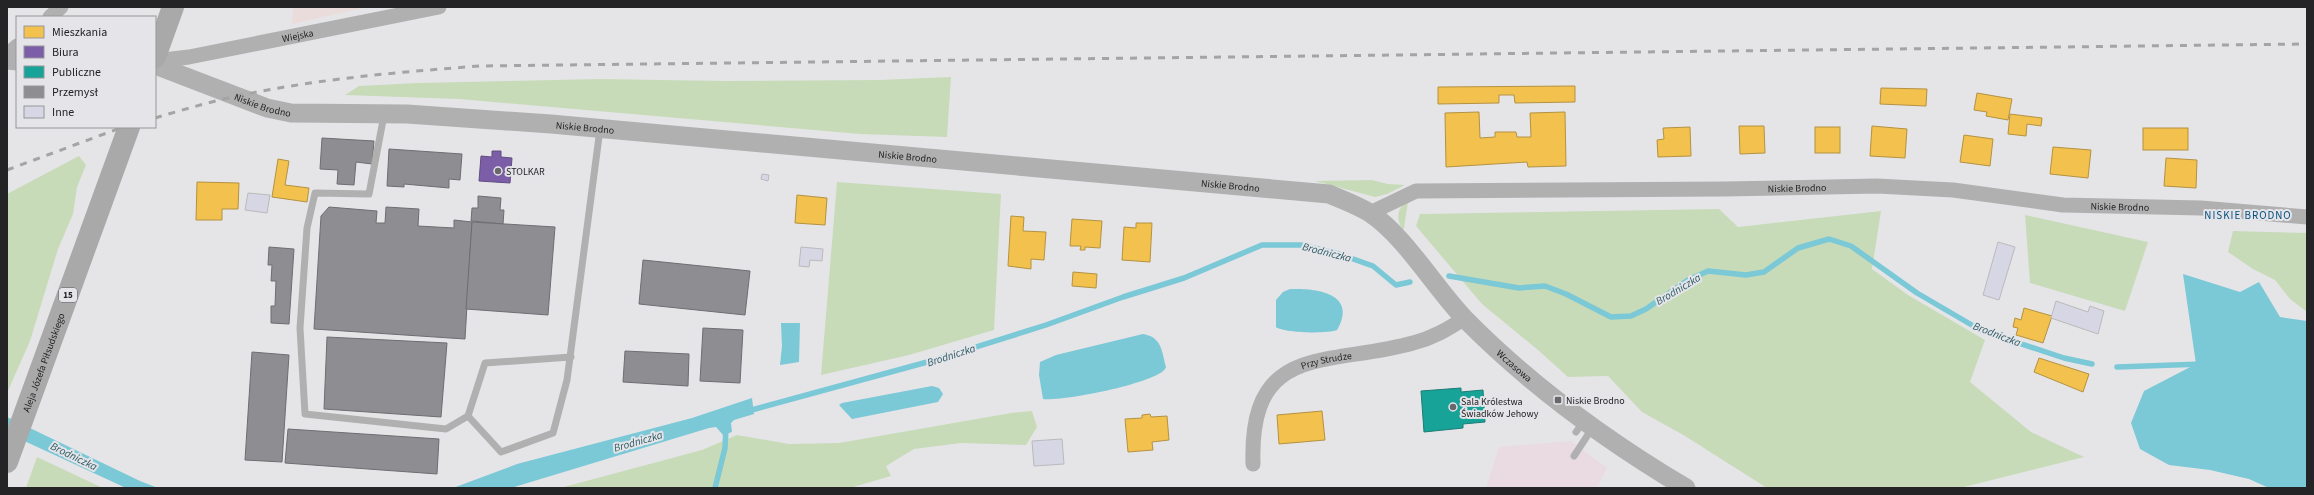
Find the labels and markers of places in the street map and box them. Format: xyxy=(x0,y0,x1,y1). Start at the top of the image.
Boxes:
place label: STOLKAR xyxy=(506,165,545,179)
marker: STOLKAR xyxy=(493,166,503,176)
place label: Niskie Brodno xyxy=(1566,394,1625,408)
place label: Sala Królestwa Świadków Jehowy xyxy=(1461,395,1539,421)
marker: Niskie Brodno xyxy=(1553,395,1563,405)
marker: Sala Królestwa Świadków Jehowy xyxy=(1448,402,1458,412)

